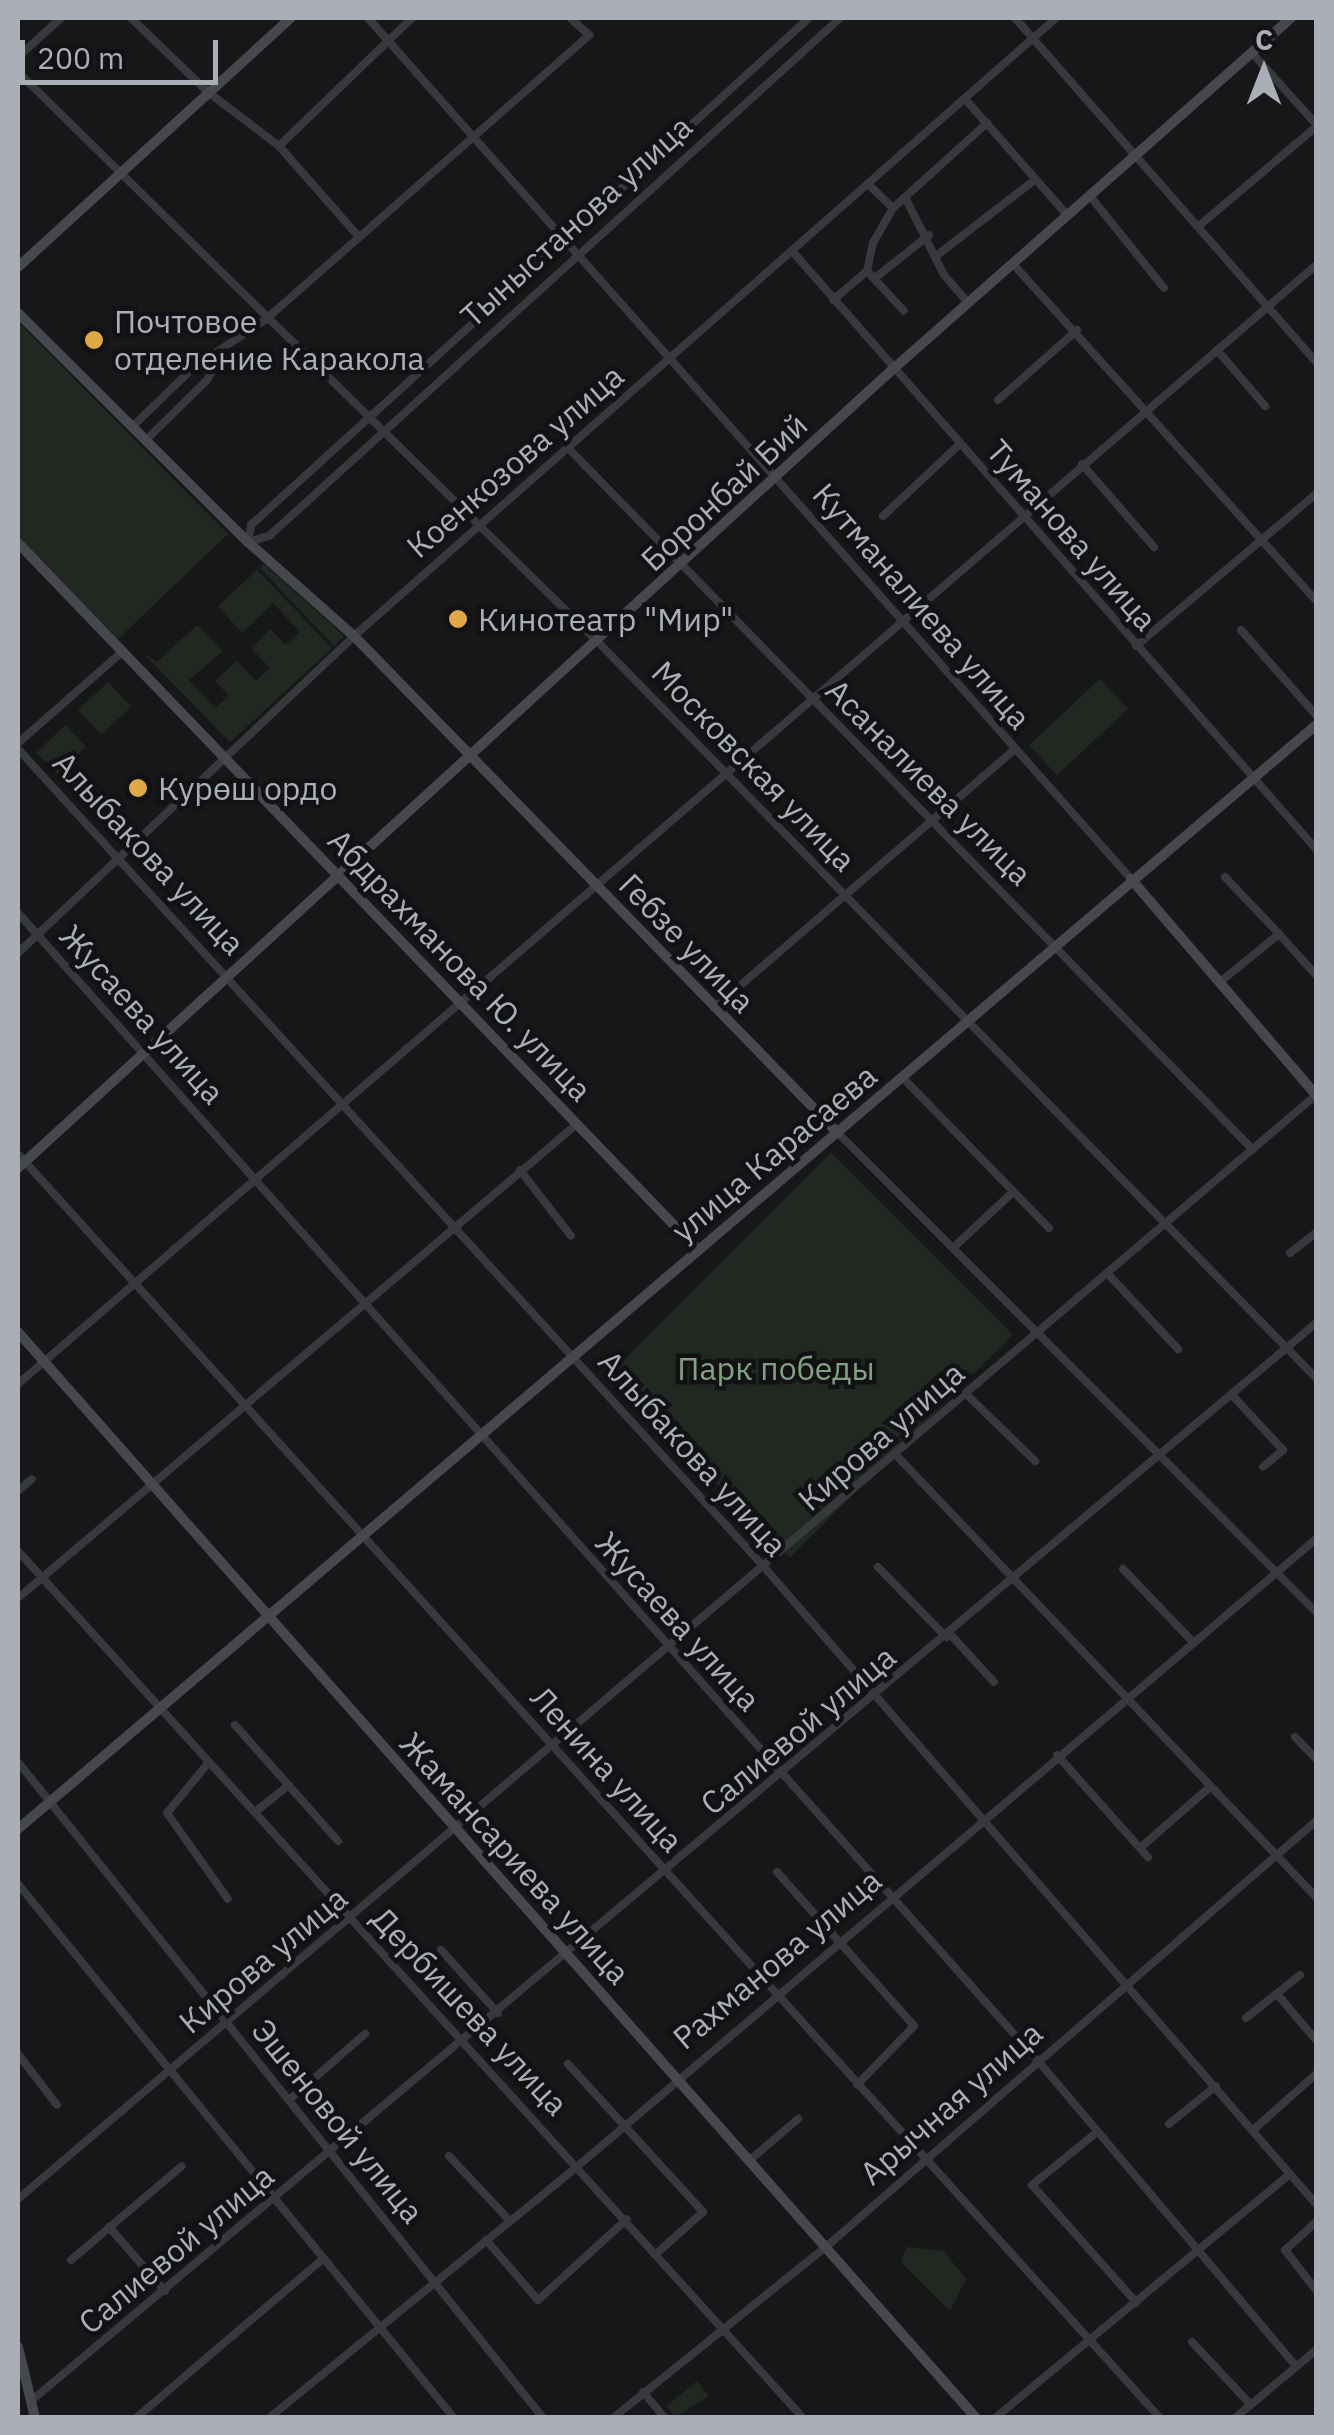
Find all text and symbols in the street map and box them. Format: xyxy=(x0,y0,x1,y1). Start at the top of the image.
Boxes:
scale bar xyxy=(25,20,222,82)
north arrow xyxy=(1214,20,1314,120)
text: С xyxy=(1255,21,1273,58)
text: 200 m xyxy=(37,38,124,77)
street label: Тыныстанова улица xyxy=(453,107,699,335)
place label: Почтовое отделение Каракола xyxy=(114,303,425,378)
marker: Почтовое отделение Каракола xyxy=(83,329,105,351)
street label: Коенкозова улица xyxy=(399,356,631,566)
street label: Боронбай Бий xyxy=(633,405,815,579)
street label: Туманова улица xyxy=(979,432,1165,638)
street label: Кутманалиева улица xyxy=(805,475,1039,737)
place label: Кинотеатр "Мир" xyxy=(478,600,733,638)
marker: Кинотеатр "Мир" xyxy=(447,608,469,630)
street label: Московская улица xyxy=(644,653,864,879)
street label: Асаналиева улица xyxy=(818,671,1040,893)
street label: Алыбакова улица xyxy=(45,744,253,962)
place label: Курөш ордо xyxy=(158,769,337,807)
marker: Курөш ордо xyxy=(127,777,149,799)
street label: Абдрахманова Ю. улица xyxy=(320,821,600,1109)
street label: Гебзе улица xyxy=(611,866,763,1020)
street label: Жусаева улица xyxy=(52,917,232,1111)
street label: улица Карасаева xyxy=(664,1056,884,1250)
street label: Алыбакова улица xyxy=(591,1342,795,1564)
park label: Парк победы xyxy=(677,1349,875,1387)
street label: Кирова улица xyxy=(790,1354,972,1518)
street label: Жусаева улица xyxy=(588,1524,768,1718)
street label: Салиевой улица xyxy=(693,1637,903,1823)
street label: Ленина улица xyxy=(523,1678,691,1860)
street label: Жамансариева улица xyxy=(392,1724,638,1992)
street label: Рахманова улица xyxy=(665,1861,889,2057)
street label: Кирова улица xyxy=(171,1879,355,2041)
street label: Дербишева улица xyxy=(364,1899,576,2123)
street label: Эшеновой улица xyxy=(244,2011,432,2231)
street label: Арычная улица xyxy=(852,2013,1050,2193)
street label: Салиевой улица xyxy=(71,2156,281,2342)

